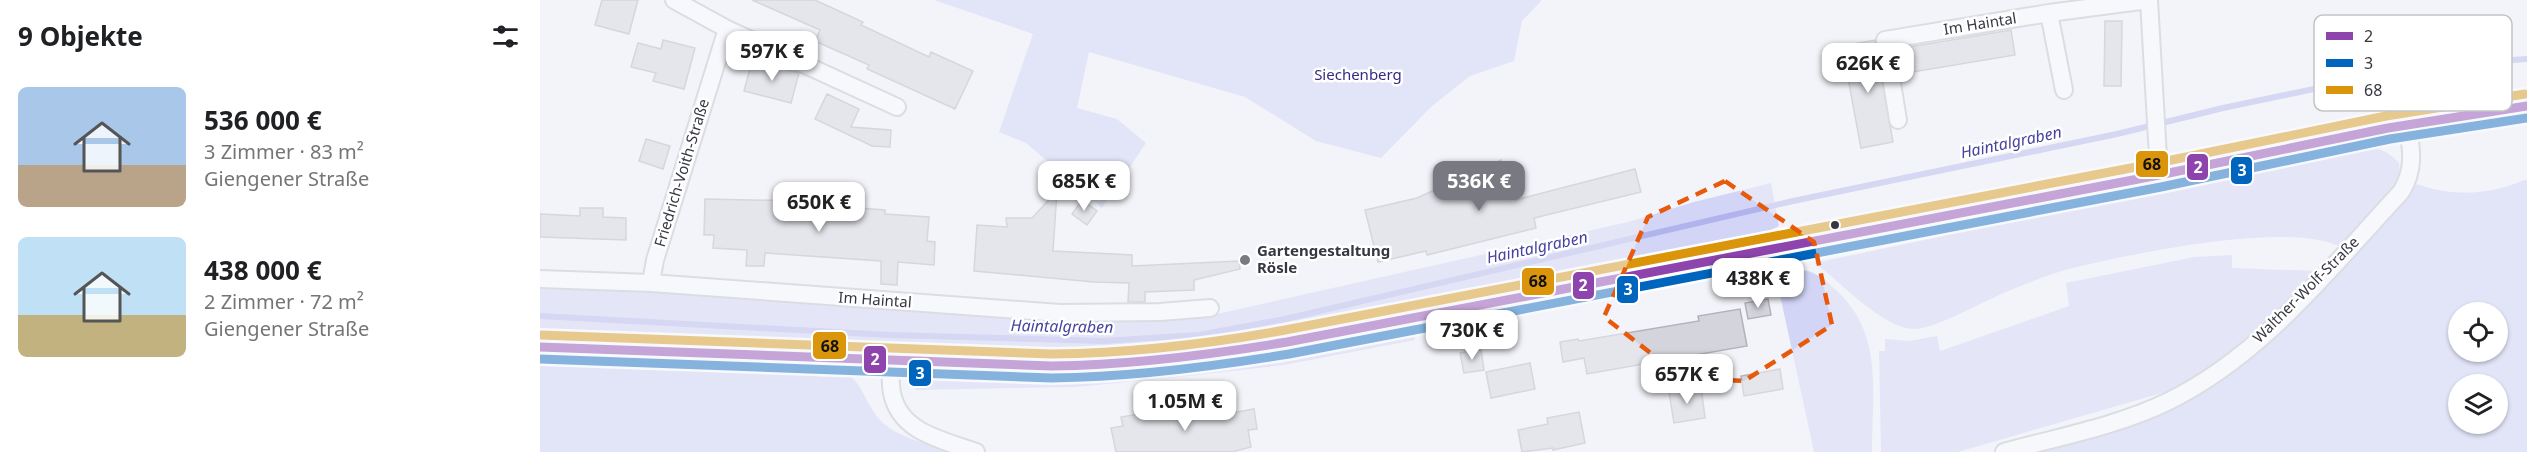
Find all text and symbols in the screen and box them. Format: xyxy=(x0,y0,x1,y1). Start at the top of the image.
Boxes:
street label: Im Haintal xyxy=(1942,7,2018,39)
legend xyxy=(2314,15,2512,111)
text: 9 Objekte xyxy=(18,18,143,54)
icon: filters xyxy=(489,20,522,53)
text: 2 xyxy=(2364,25,2373,47)
pin: 597K € xyxy=(723,31,821,82)
text: 597K € xyxy=(740,37,804,64)
pin: 626K € xyxy=(1819,43,1917,94)
text: 626K € xyxy=(1836,49,1900,76)
text: 3 xyxy=(2364,52,2373,74)
park label: Siechenberg xyxy=(1314,64,1402,84)
text: 68 xyxy=(2364,79,2382,101)
street label: Friedrich-Voith-Straße xyxy=(649,96,713,249)
text: 536 000 € xyxy=(204,102,322,138)
icon: home xyxy=(66,111,138,183)
water label: Haintalgraben xyxy=(1958,121,2064,163)
text: 3 Zimmer · 83 m² xyxy=(204,138,364,165)
line badge: 68 xyxy=(2135,150,2169,178)
text: 68 xyxy=(2143,153,2161,175)
line badge: 2 xyxy=(2186,153,2209,181)
text: 2 xyxy=(2193,156,2203,178)
line badge: 3 xyxy=(2230,156,2253,185)
text: 3 xyxy=(2237,159,2247,181)
pin: 685K € xyxy=(1035,161,1133,212)
pin: 536K € xyxy=(1430,161,1528,212)
text: Giengener Straße xyxy=(204,165,369,192)
text: 685K € xyxy=(1052,167,1116,194)
text: 536K € xyxy=(1447,167,1511,194)
pin: 650K € xyxy=(770,182,868,233)
text: 650K € xyxy=(787,188,851,215)
unlabelled marker xyxy=(1829,219,1841,231)
water label: Haintalgraben xyxy=(1484,226,1590,268)
street label: Walther-Wolf-Straße xyxy=(2248,232,2363,347)
place label: Gartengestaltung Rösle xyxy=(1257,240,1390,277)
text: 438 000 € xyxy=(204,252,322,288)
marker: Gartengestaltung Rösle xyxy=(1238,253,1252,267)
pin: 438K € xyxy=(1709,258,1807,309)
icon: home xyxy=(66,261,138,333)
text: 438K € xyxy=(1726,264,1790,291)
line badge: 68 xyxy=(1521,267,1555,296)
text: 68 xyxy=(1529,270,1547,292)
line badge: 2 xyxy=(1572,271,1595,300)
text: 2 xyxy=(1578,274,1588,296)
line badge: 3 xyxy=(1616,275,1639,304)
text: 3 xyxy=(1623,278,1633,300)
street label: Im Haintal xyxy=(838,286,912,312)
text: 2 Zimmer · 72 m² xyxy=(204,288,364,315)
map controls xyxy=(2448,302,2508,434)
button: locate xyxy=(2448,302,2508,362)
pin: 730K € xyxy=(1423,310,1521,361)
water label: Haintalgraben xyxy=(1010,314,1114,338)
text: Giengener Straße xyxy=(204,315,369,342)
text: 730K € xyxy=(1440,316,1504,343)
line badge: 68 xyxy=(812,331,847,360)
text: 68 xyxy=(821,335,839,357)
line badge: 2 xyxy=(863,345,887,374)
text: 2 xyxy=(870,348,880,370)
pin: 657K € xyxy=(1638,354,1736,405)
line badge: 3 xyxy=(908,359,932,387)
text: 657K € xyxy=(1655,360,1719,387)
text: 3 xyxy=(915,362,925,384)
button: layers xyxy=(2448,374,2508,434)
pin: 1.05M € xyxy=(1130,381,1240,432)
text: 1.05M € xyxy=(1147,387,1223,414)

